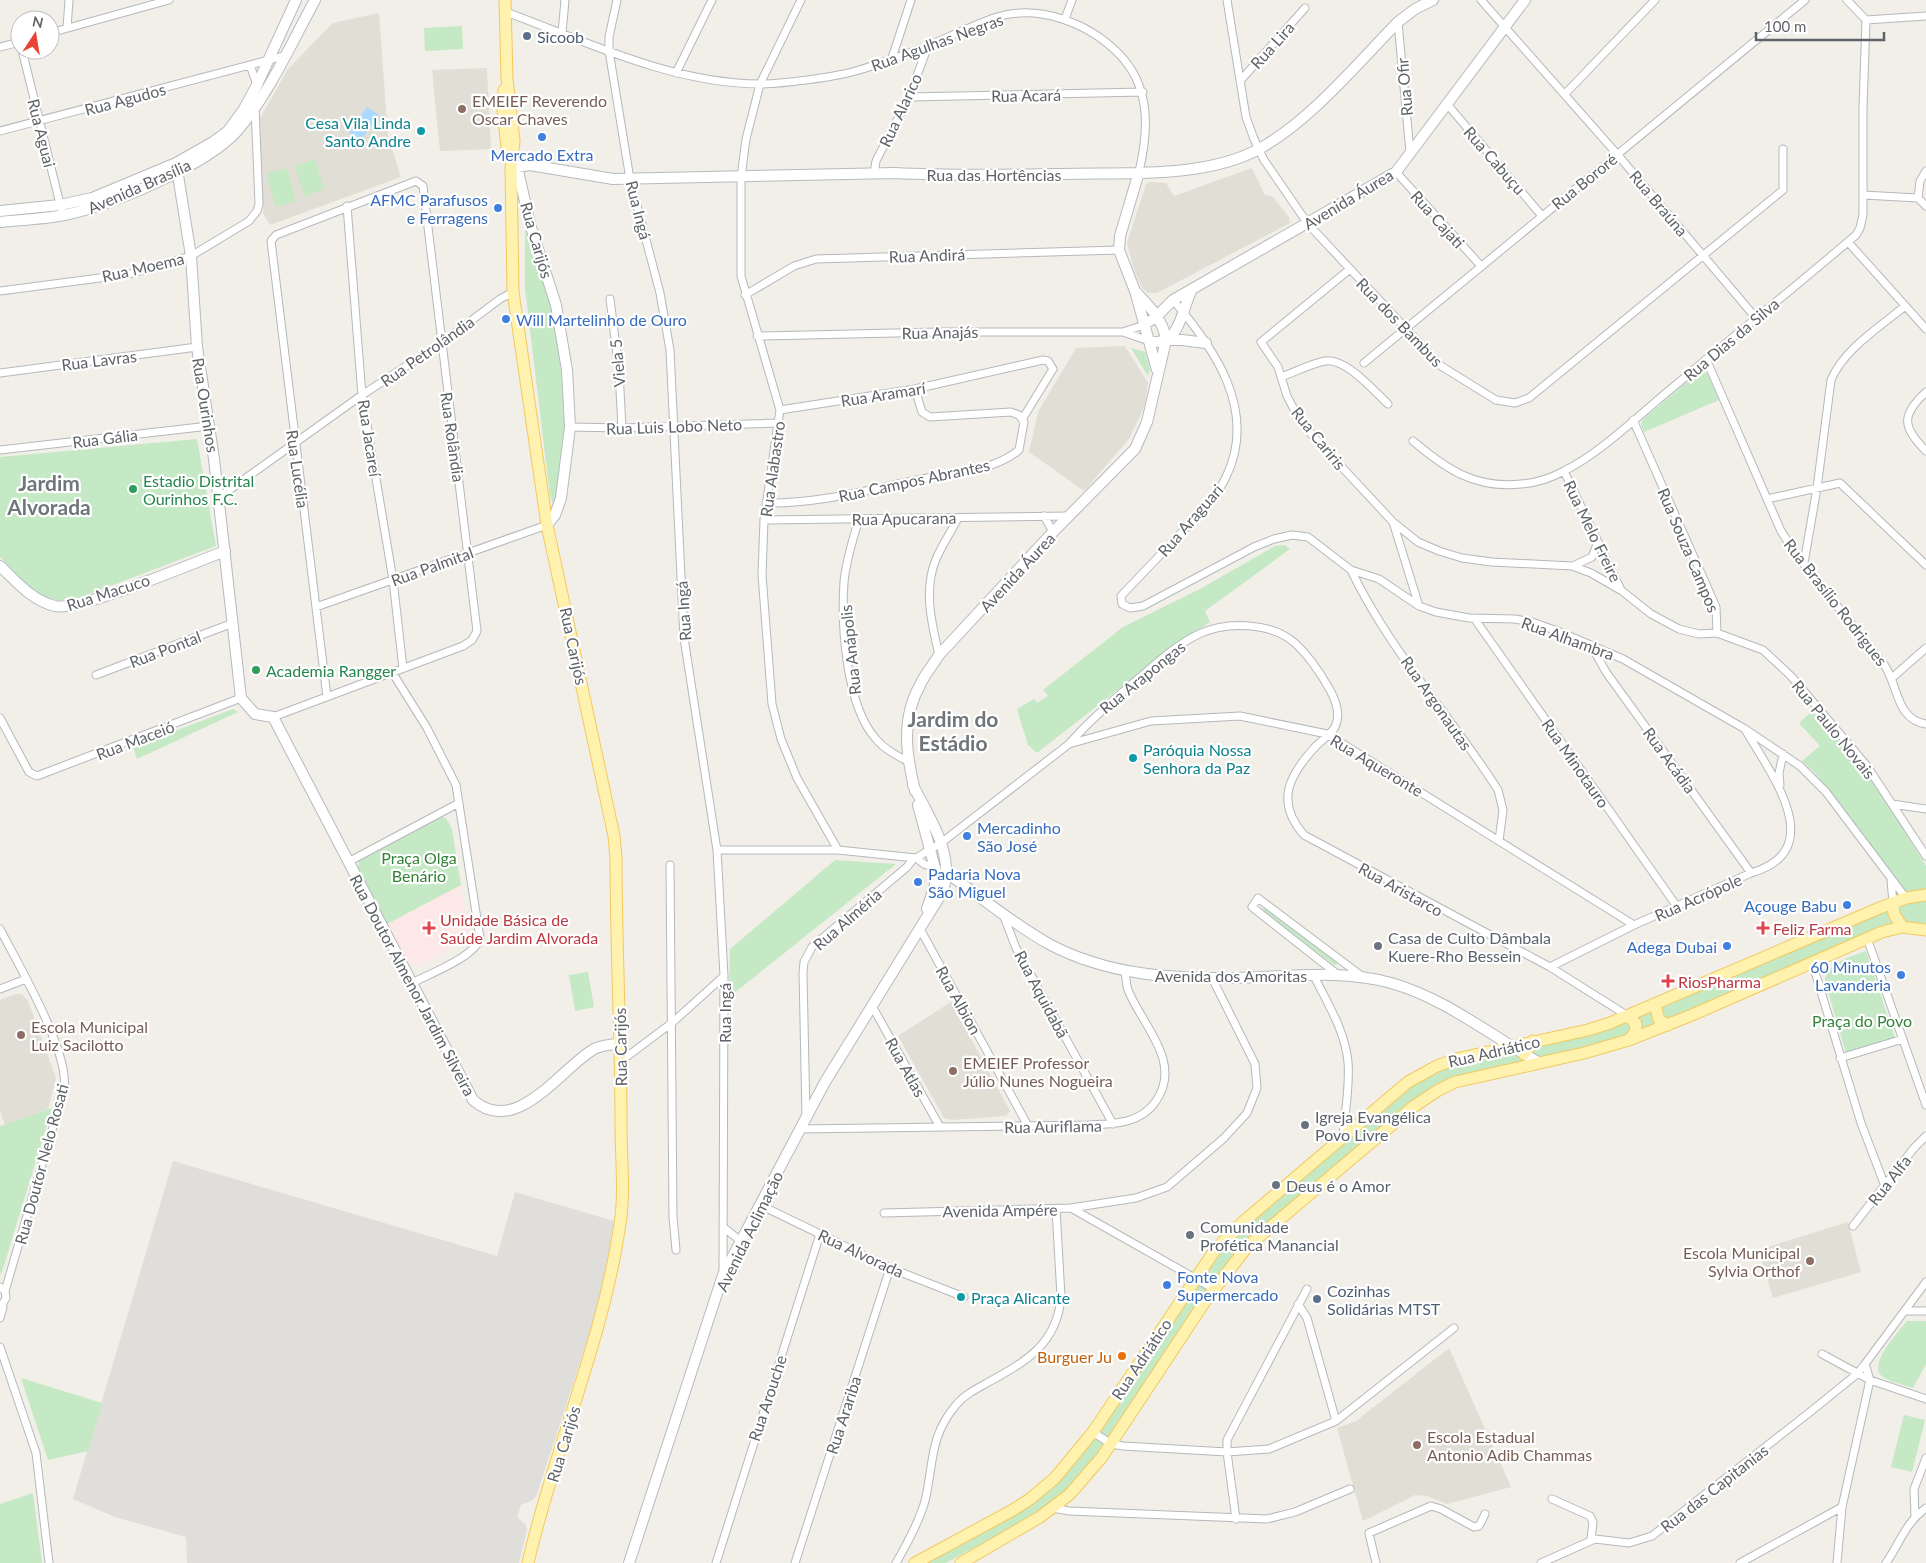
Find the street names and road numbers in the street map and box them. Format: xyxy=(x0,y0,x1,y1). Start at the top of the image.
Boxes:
street label: Rua Agulhas Negras xyxy=(868,9,1006,75)
street label: Rua Lira xyxy=(1246,18,1298,72)
street label: Rua Ofir xyxy=(1392,57,1416,117)
street label: Rua Alarico xyxy=(875,70,925,150)
street label: Rua Agudos xyxy=(82,79,168,119)
street label: Rua Acará xyxy=(991,85,1061,105)
street label: Rua Aguai xyxy=(24,97,60,169)
street label: Rua Cabuçu xyxy=(1460,122,1530,198)
street label: Rua Bororé xyxy=(1548,149,1620,213)
street label: Avenida Brasília xyxy=(84,155,194,217)
street label: Rua das Hortências xyxy=(927,165,1062,184)
street label: Avenida Áurea xyxy=(1300,165,1396,233)
street label: Rua Braúna xyxy=(1626,166,1692,240)
street label: Rua Ingá xyxy=(622,178,656,242)
street label: Rua Cajati xyxy=(1407,186,1469,252)
street label: Rua Carijós xyxy=(517,200,557,281)
street label: Rua Andirá xyxy=(889,244,965,266)
street label: Rua Moema xyxy=(100,248,186,286)
street label: Rua dos Bambus xyxy=(1353,274,1447,370)
street label: Rua Dias da Silva xyxy=(1679,294,1783,384)
street label: Rua Petrolândia xyxy=(377,312,477,390)
street label: Rua Anajás xyxy=(902,322,978,342)
street label: Viela 5 xyxy=(605,338,629,388)
street label: Rua Lavras xyxy=(60,346,138,374)
street label: Rua Ourinhos xyxy=(189,356,223,454)
street label: Rua Aramarí xyxy=(839,378,928,410)
street label: Rua Rolândia xyxy=(437,391,469,483)
street label: Rua Jacareí xyxy=(355,398,386,479)
street label: Rua Cariris xyxy=(1288,403,1350,473)
street label: Rua Luis Lobo Neto xyxy=(606,414,742,438)
street label: Rua Alabastro xyxy=(756,420,788,518)
street label: Rua Gália xyxy=(71,425,139,451)
street label: Rua Lucélia xyxy=(283,429,313,509)
street label: Rua Campos Abrantes xyxy=(837,455,991,505)
street label: Rua Melo Freire xyxy=(1560,477,1626,585)
street label: Rua Araguari xyxy=(1153,480,1227,560)
street label: Rua Souza Campos xyxy=(1654,485,1724,615)
street label: Rua Apucarana xyxy=(851,508,957,528)
street label: Avenida Áurea xyxy=(975,528,1059,616)
street label: Rua Brasílio Rodrigues xyxy=(1780,535,1892,669)
street label: Rua Palmital xyxy=(388,542,476,590)
street label: Rua Macuco xyxy=(64,570,152,614)
street label: Rua Ingá xyxy=(671,580,695,642)
street label: Rua Anápolis xyxy=(836,604,864,696)
street label: Rua Carijós xyxy=(557,605,591,687)
street label: Rua Alhambra xyxy=(1519,612,1617,664)
street label: Rua Pontal xyxy=(126,627,204,671)
street label: Rua Arapongas xyxy=(1095,637,1189,717)
street label: Rua Argonautas xyxy=(1398,652,1476,754)
street label: Rua Paulo Novais xyxy=(1788,676,1880,782)
street label: Rua Minotauro xyxy=(1538,715,1614,811)
street label: Rua Maceió xyxy=(93,716,177,764)
street label: Rua Acádia xyxy=(1640,723,1700,797)
street label: Rua Aqueronte xyxy=(1327,730,1427,800)
street label: Rua Aristarco xyxy=(1356,858,1446,920)
street label: Rua Acrópole xyxy=(1652,869,1744,925)
street label: Rua Doutor Almenor Jardim Silveira xyxy=(346,871,480,1099)
street label: Rua Alméria xyxy=(809,884,885,954)
street label: Rua Aquidabã xyxy=(1011,947,1073,1041)
street label: Rua Albion xyxy=(932,962,986,1038)
street label: Avenida dos Amoritas xyxy=(1155,966,1307,985)
street label: Rua Ingá xyxy=(715,983,734,1043)
street label: Rua Carijós xyxy=(610,1007,630,1087)
street label: Rua Adriático xyxy=(1446,1031,1542,1071)
street label: Rua Atlas xyxy=(882,1034,930,1100)
street label: Rua Doutor Nelo Rosati xyxy=(10,1082,72,1246)
street label: Rua Auriflama xyxy=(1004,1116,1102,1136)
street label: Rua Alfa xyxy=(1864,1151,1914,1209)
street label: Avenida Aclimação xyxy=(712,1168,786,1294)
street label: Avenida Ampére xyxy=(942,1199,1058,1221)
street label: Rua Alvorada xyxy=(815,1225,907,1281)
street label: Rua Adriático xyxy=(1107,1315,1175,1403)
street label: Rua Arouche xyxy=(744,1353,790,1443)
street label: Rua Arariba xyxy=(821,1373,865,1457)
street label: Rua Carijós xyxy=(542,1403,584,1484)
street label: Rua das Capitanias xyxy=(1656,1440,1772,1536)

